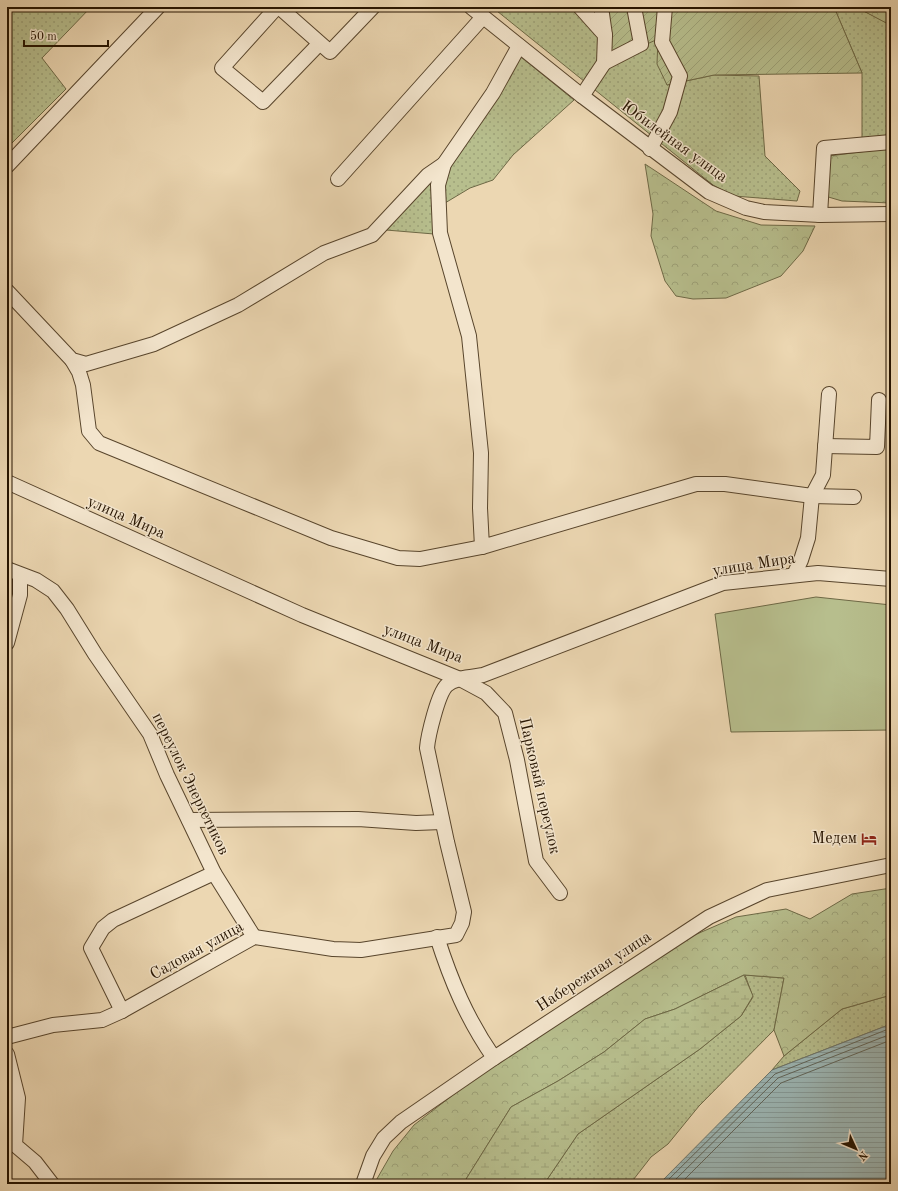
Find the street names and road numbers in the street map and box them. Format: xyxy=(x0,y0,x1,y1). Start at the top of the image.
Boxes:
street label: Юбилейная улица xyxy=(618,98,730,186)
street label: улица Мира xyxy=(85,494,168,542)
street label: улица Мира xyxy=(711,551,797,579)
street label: улица Мира xyxy=(381,622,465,666)
street label: переулок Энергетиков xyxy=(149,710,231,858)
street label: Парковый переулок xyxy=(516,716,562,856)
street label: Садовая улица xyxy=(148,919,246,983)
street label: Набережная улица xyxy=(534,929,654,1015)

